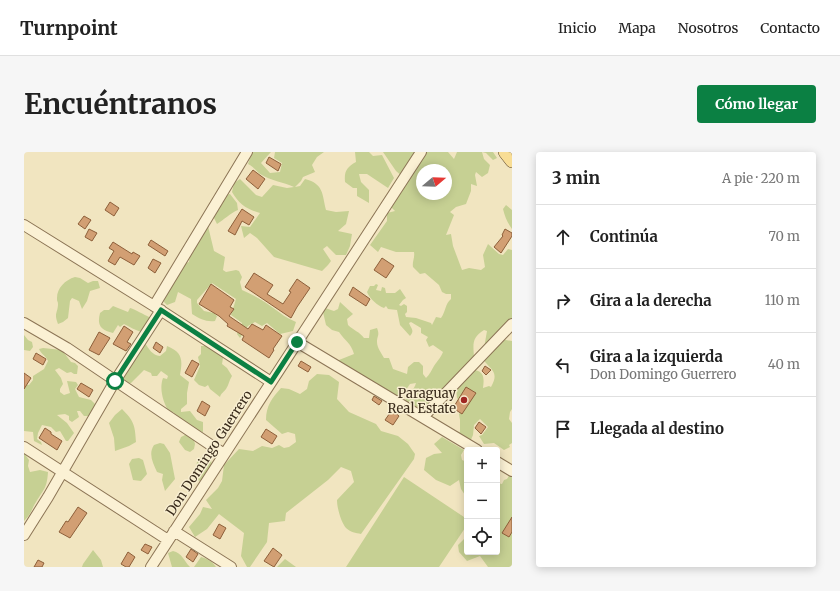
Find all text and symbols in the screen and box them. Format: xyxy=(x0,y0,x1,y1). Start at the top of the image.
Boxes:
text: Turnpoint xyxy=(20,16,118,40)
text: Inicio xyxy=(558,19,596,37)
text: Mapa xyxy=(618,19,656,37)
text: Nosotros xyxy=(678,19,738,37)
text: Contacto xyxy=(760,19,820,37)
button: Cómo llegar xyxy=(697,85,816,123)
text: Encuéntranos xyxy=(24,86,217,122)
north arrow xyxy=(416,164,452,200)
text: 3 min xyxy=(552,167,600,189)
text: A pie · 220 m xyxy=(722,170,800,187)
icon: ahead xyxy=(552,226,574,248)
text: Continúa xyxy=(590,227,658,246)
text: 70 m xyxy=(769,228,800,245)
icon: right xyxy=(552,290,574,312)
text: Gira a la derecha xyxy=(590,291,712,310)
text: 110 m xyxy=(765,292,800,309)
route end xyxy=(288,333,306,351)
text: Gira a la izquierda xyxy=(590,347,723,366)
icon: left xyxy=(552,354,574,376)
text: 40 m xyxy=(768,356,800,373)
text: Don Domingo Guerrero xyxy=(590,366,736,383)
route start xyxy=(106,372,124,390)
place label: Paraguay Real Estate xyxy=(388,385,456,417)
street label: Don Domingo Guerrero xyxy=(162,387,256,519)
marker: Paraguay Real Estate xyxy=(459,395,469,405)
icon: arrive xyxy=(552,418,574,440)
text: Llegada al destino xyxy=(590,419,724,438)
map controls xyxy=(464,447,500,555)
button: + xyxy=(464,447,500,483)
button: − xyxy=(464,483,500,519)
button: locate xyxy=(464,519,500,555)

